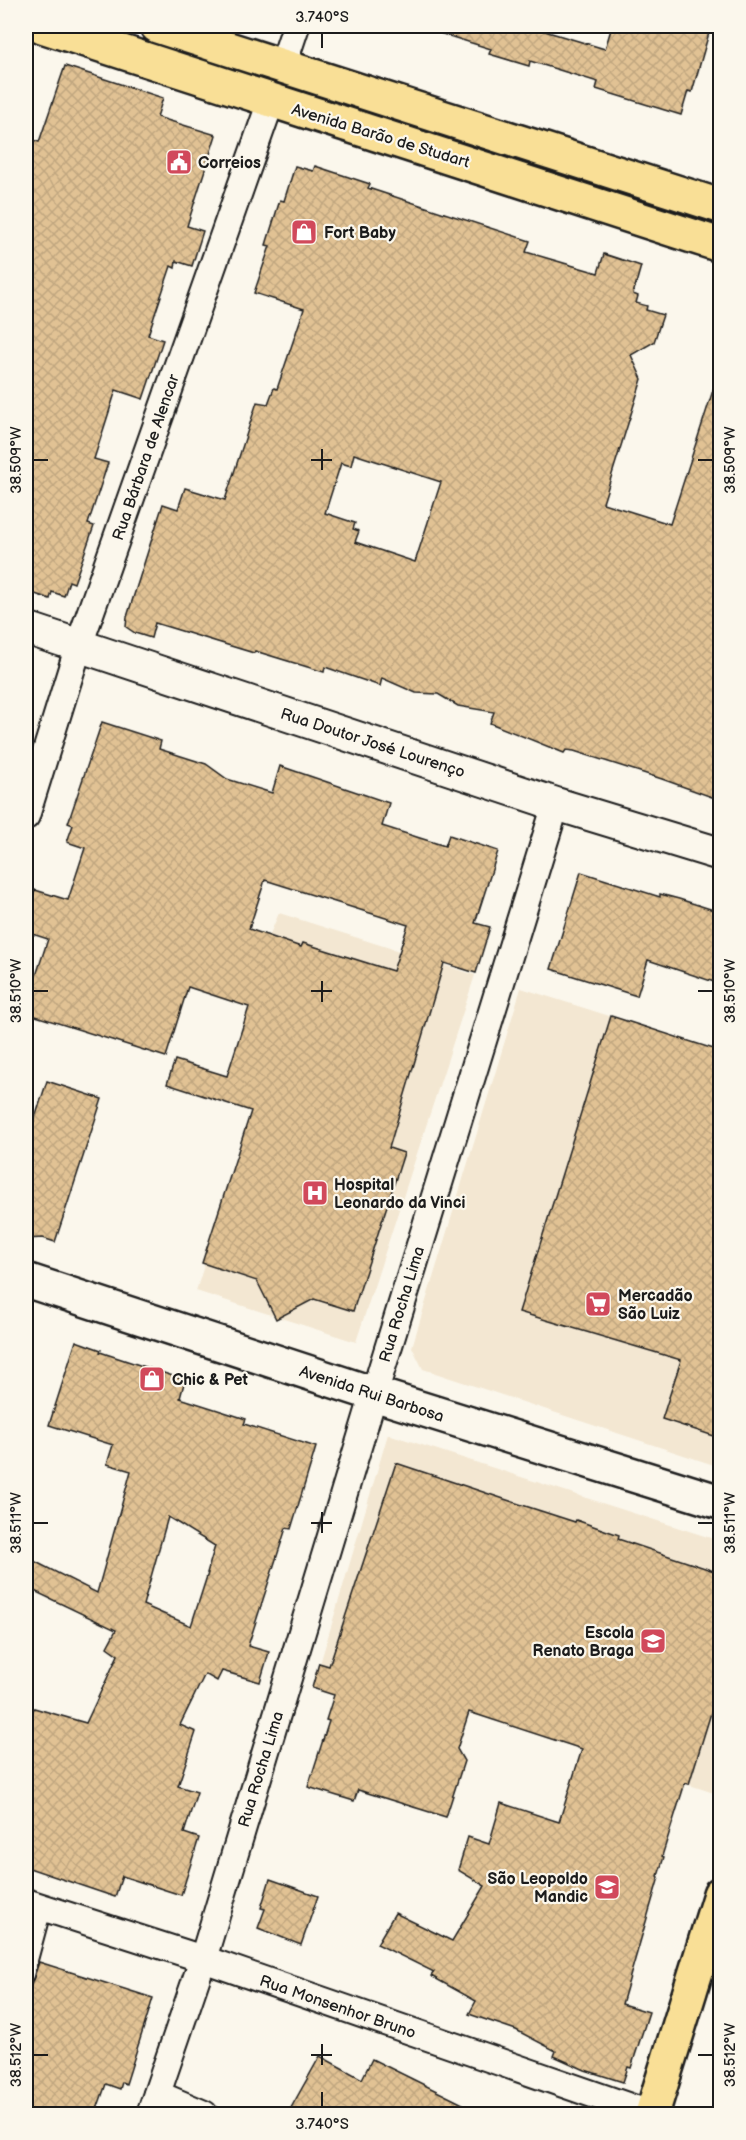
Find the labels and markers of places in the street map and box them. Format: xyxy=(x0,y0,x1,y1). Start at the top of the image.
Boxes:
public building icon: Correios xyxy=(164,147,194,177)
place label: Correios xyxy=(198,154,261,173)
shop icon: Fort Baby xyxy=(289,217,319,247)
place label: Fort Baby xyxy=(324,224,396,243)
place label: Hospital Leonardo da Vinci xyxy=(334,1176,466,1213)
hospital icon: Hospital Leonardo da Vinci xyxy=(300,1178,330,1208)
place label: Mercadão São Luiz xyxy=(618,1287,693,1324)
supermarket icon: Mercadão São Luiz xyxy=(583,1289,613,1319)
shop icon: Chic & Pet xyxy=(137,1364,167,1394)
place label: Chic & Pet xyxy=(172,1371,249,1390)
place label: Escola Renato Braga xyxy=(532,1624,634,1661)
school or university icon: Escola Renato Braga xyxy=(638,1626,668,1656)
place label: São Leopoldo Mandic xyxy=(488,1870,588,1907)
school or university icon: São Leopoldo Mandic xyxy=(592,1872,622,1902)

